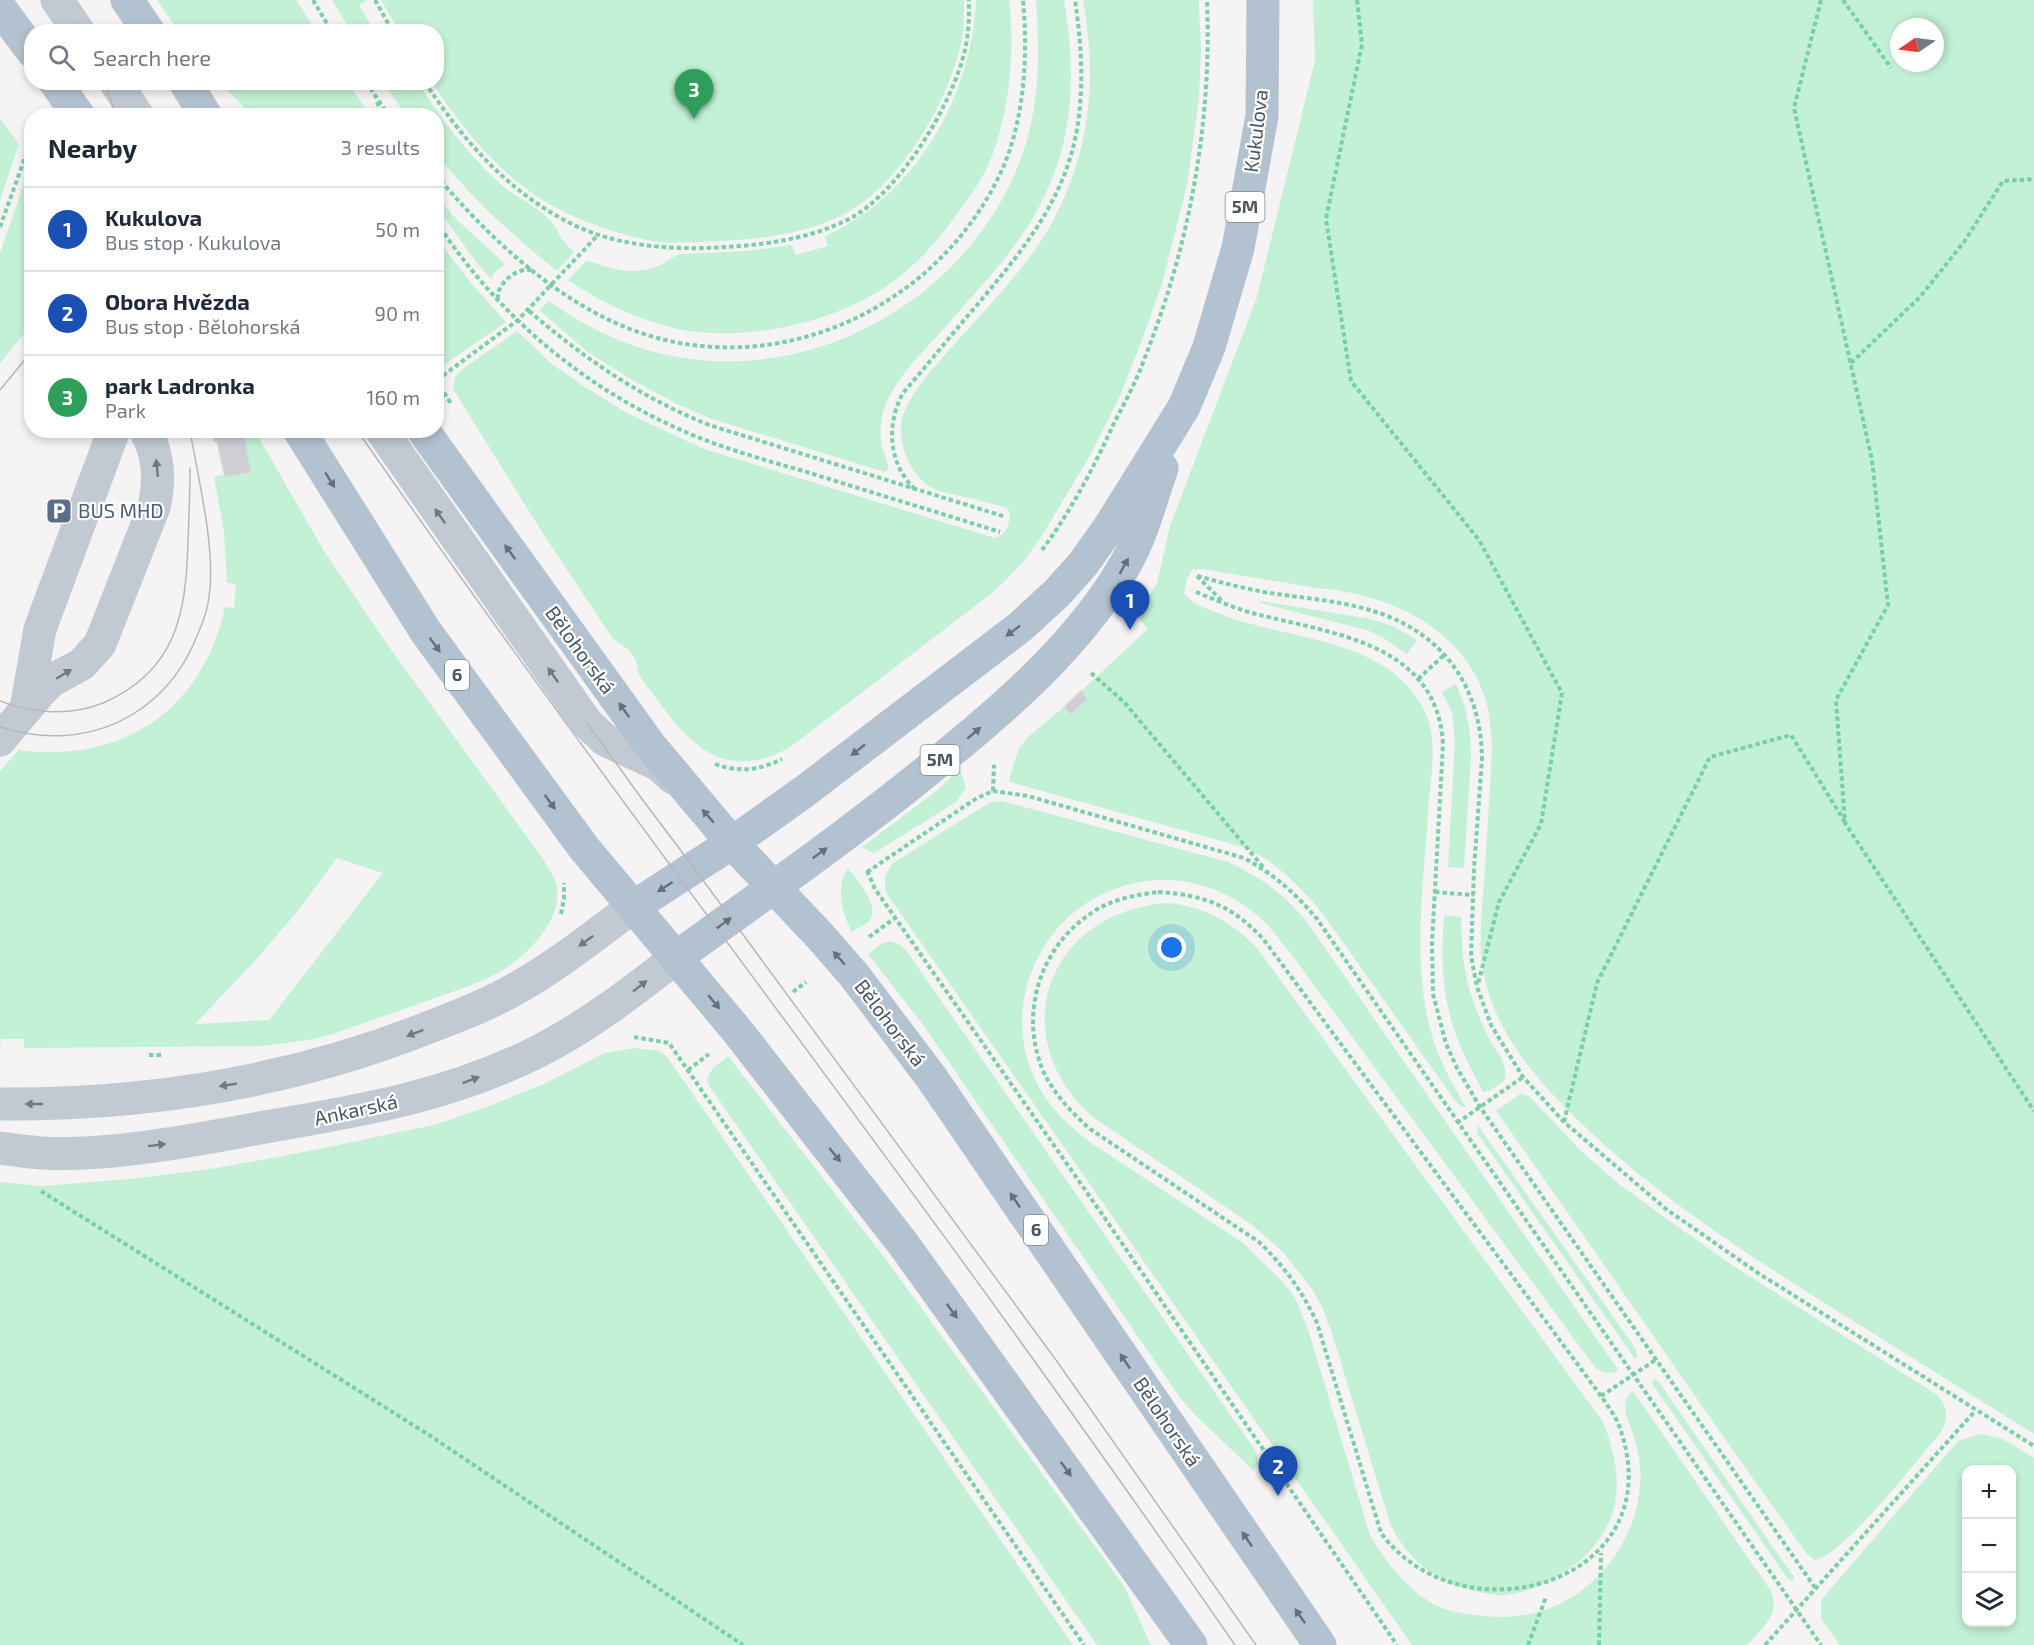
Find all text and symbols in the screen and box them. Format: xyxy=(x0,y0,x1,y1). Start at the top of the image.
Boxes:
north arrow xyxy=(1890,18,1944,72)
search box xyxy=(24,24,444,90)
icon: search xyxy=(45,41,78,74)
text: Search here xyxy=(93,44,211,70)
pin: 3 xyxy=(674,70,714,119)
street label: Kukulova xyxy=(1238,88,1272,174)
text: Nearby xyxy=(48,132,137,163)
text: 3 results xyxy=(341,135,420,159)
road number: 5M xyxy=(1226,192,1264,222)
text: Kukulova xyxy=(105,204,202,230)
text: 1 xyxy=(63,217,72,241)
text: 50 m xyxy=(375,217,420,241)
text: Bus stop · Kukulova xyxy=(105,230,281,254)
text: Obora Hvězda xyxy=(105,288,250,314)
text: 2 xyxy=(62,301,73,325)
text: 90 m xyxy=(375,301,420,325)
text: Bus stop · Bělohorská xyxy=(105,314,301,338)
text: park Ladronka xyxy=(105,372,255,398)
text: 3 xyxy=(62,385,73,409)
text: 160 m xyxy=(367,385,420,409)
text: Park xyxy=(105,398,146,422)
one-way arrow xyxy=(152,458,161,477)
one-way arrow xyxy=(325,472,336,488)
parking icon: BUS MHD xyxy=(44,496,74,526)
place label: BUS MHD xyxy=(78,498,164,522)
one-way arrow xyxy=(434,508,446,524)
one-way arrow xyxy=(504,544,516,559)
one-way arrow xyxy=(1119,557,1129,574)
pin: 1 xyxy=(1110,580,1150,630)
street label: Bělohorská xyxy=(541,601,621,698)
one-way arrow xyxy=(1006,625,1021,637)
one-way arrow xyxy=(429,636,441,652)
road number: 6 xyxy=(445,660,469,690)
one-way arrow xyxy=(547,667,559,683)
one-way arrow xyxy=(56,668,72,679)
one-way arrow xyxy=(618,702,630,718)
one-way arrow xyxy=(966,726,981,740)
one-way arrow xyxy=(850,743,866,756)
road number: 5M xyxy=(920,745,960,775)
one-way arrow xyxy=(544,794,556,810)
one-way arrow xyxy=(702,809,715,824)
one-way arrow xyxy=(811,847,827,859)
one-way arrow xyxy=(657,881,673,892)
one-way arrow xyxy=(715,917,731,929)
your location xyxy=(1157,933,1186,962)
one-way arrow xyxy=(579,935,594,947)
one-way arrow xyxy=(833,951,846,966)
street label: Bělohorská xyxy=(850,974,931,1071)
one-way arrow xyxy=(632,979,648,992)
one-way arrow xyxy=(707,994,720,1009)
one-way arrow xyxy=(406,1029,424,1038)
one-way arrow xyxy=(462,1075,480,1085)
one-way arrow xyxy=(218,1081,237,1090)
street label: Ankarská xyxy=(312,1088,400,1130)
one-way arrow xyxy=(24,1099,43,1109)
one-way arrow xyxy=(147,1140,166,1149)
one-way arrow xyxy=(829,1147,842,1163)
one-way arrow xyxy=(1010,1192,1021,1208)
road number: 6 xyxy=(1024,1215,1048,1245)
one-way arrow xyxy=(946,1303,958,1319)
one-way arrow xyxy=(1120,1353,1131,1369)
street label: Bělohorská xyxy=(1129,1372,1207,1471)
pin: 2 xyxy=(1258,1446,1298,1496)
one-way arrow xyxy=(1060,1461,1072,1477)
map controls xyxy=(1962,1465,2016,1627)
button: + xyxy=(1962,1465,2016,1519)
button: − xyxy=(1962,1519,2016,1573)
one-way arrow xyxy=(1241,1532,1253,1548)
button: layers xyxy=(1962,1573,2016,1627)
one-way arrow xyxy=(1294,1609,1306,1625)

